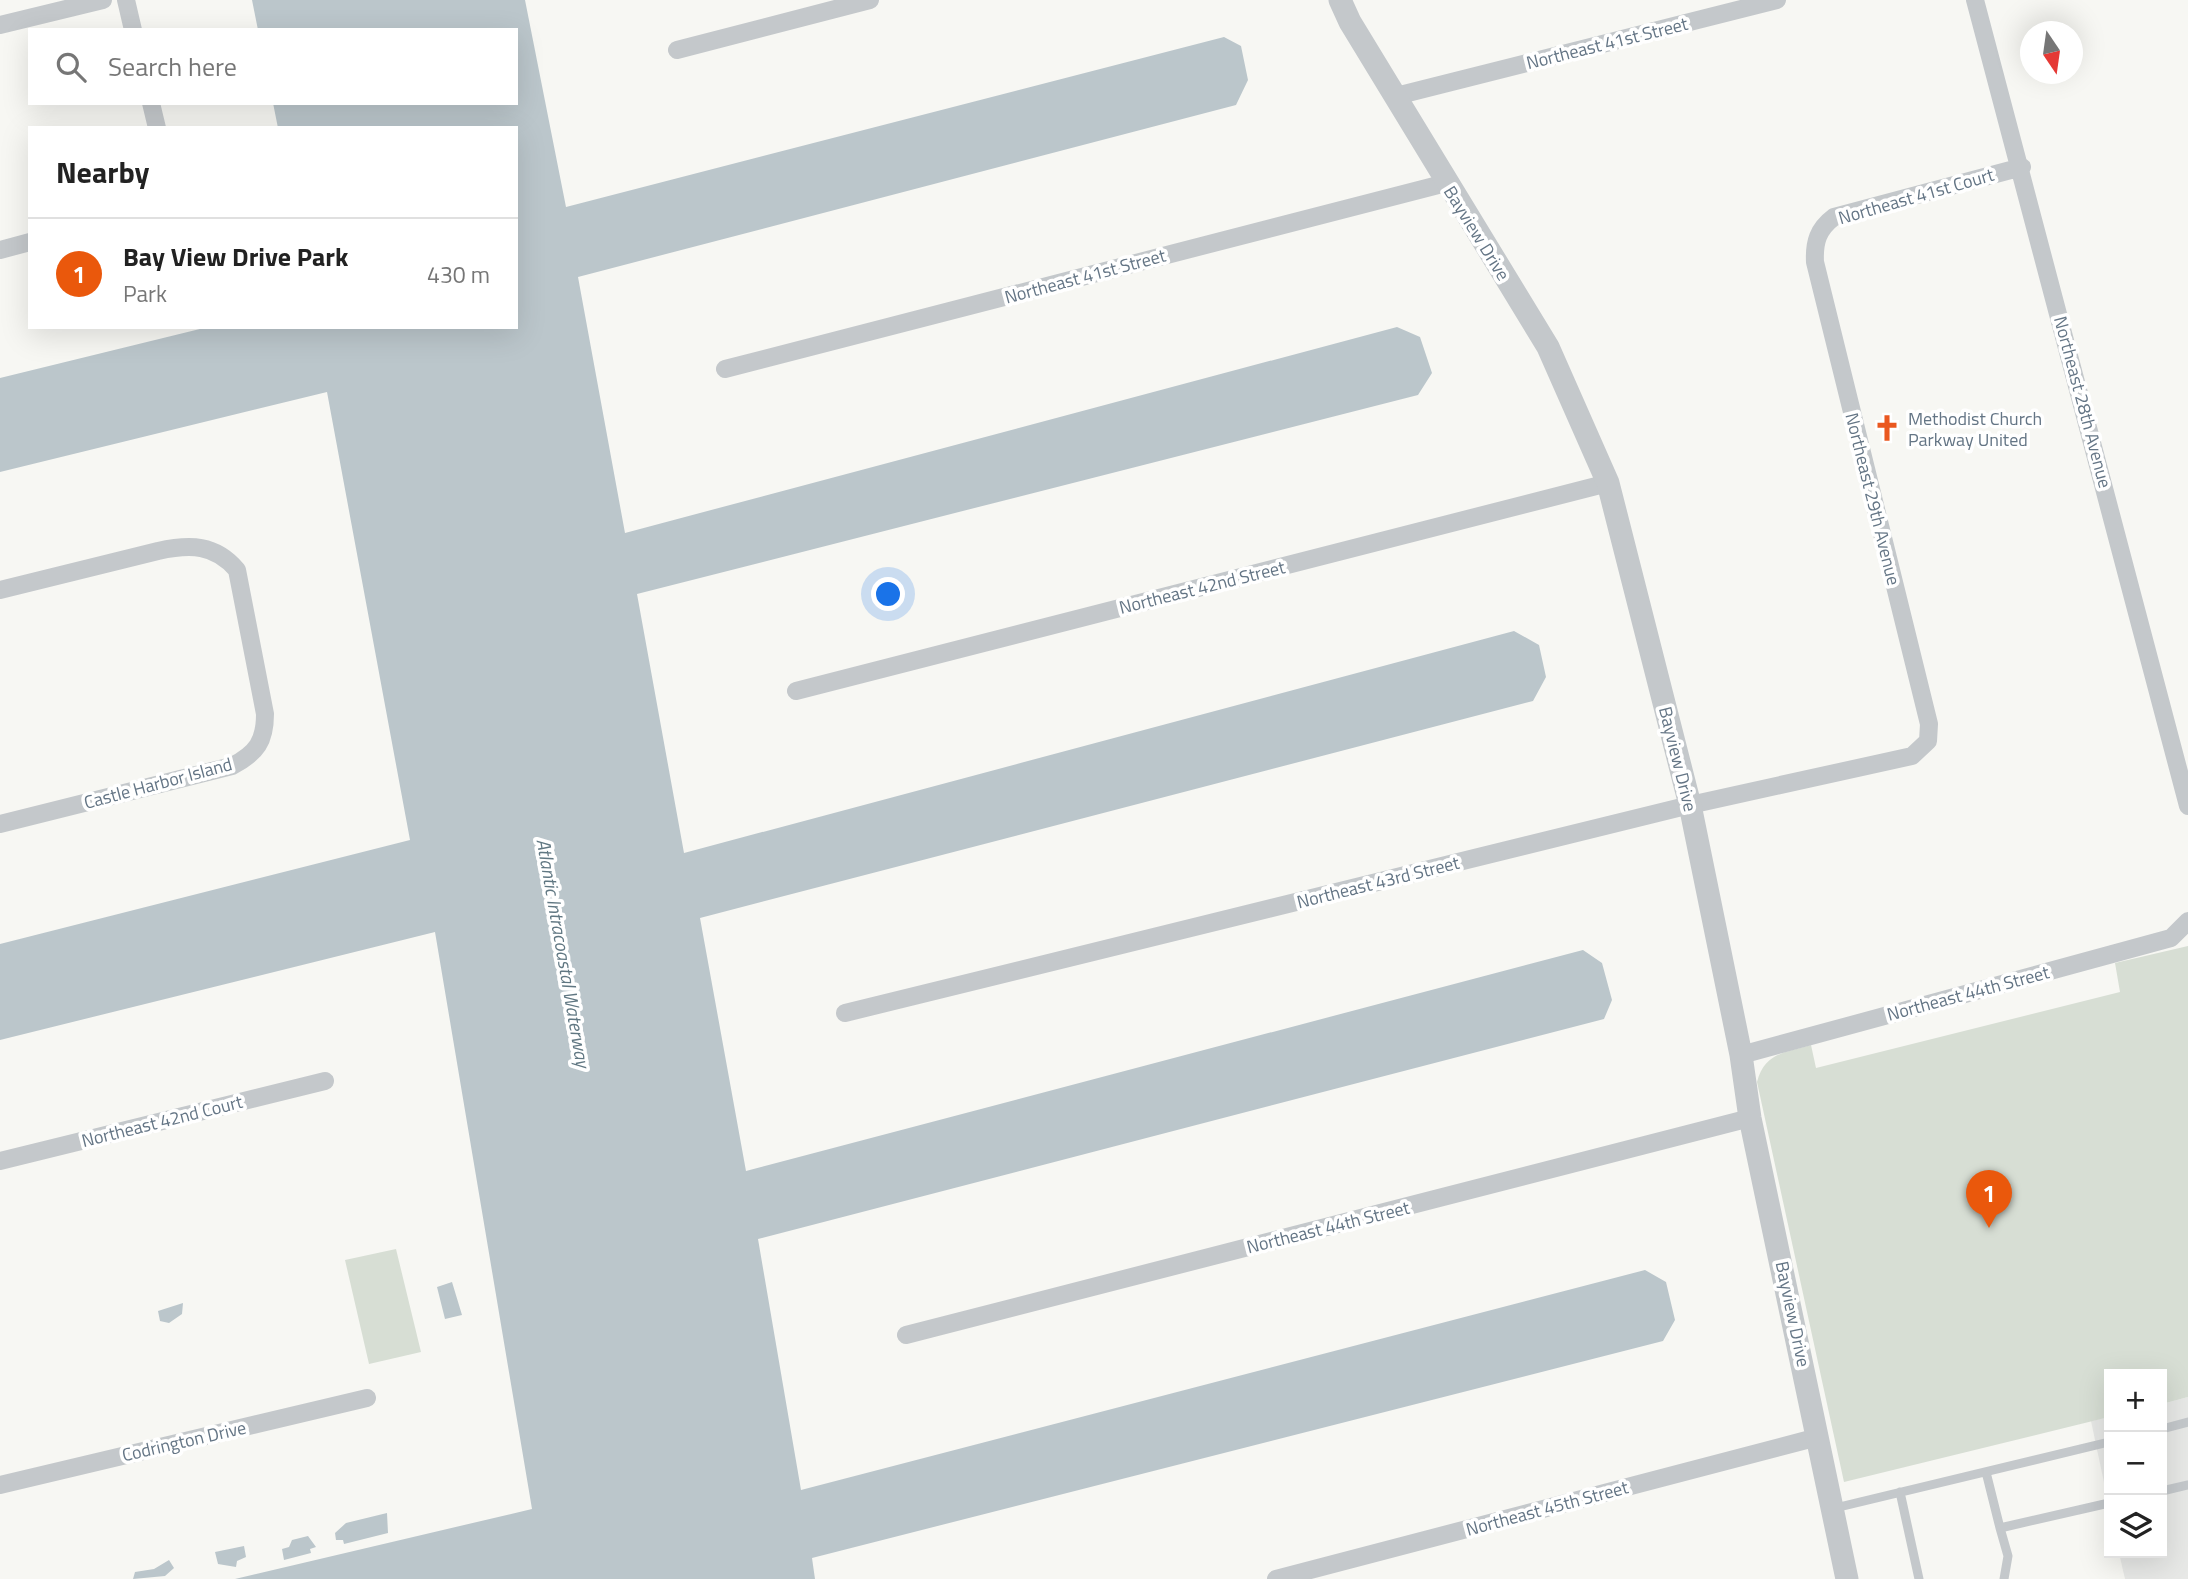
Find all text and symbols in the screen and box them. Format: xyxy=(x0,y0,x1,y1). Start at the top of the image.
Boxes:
street label: Northeast 41st Street xyxy=(1523,10,1691,76)
north arrow xyxy=(2020,21,2083,84)
search box xyxy=(28,28,518,105)
text: Search here xyxy=(108,47,237,86)
icon: search xyxy=(52,48,90,86)
text: Nearby xyxy=(56,149,149,195)
street label: Northeast 41st Court xyxy=(1835,161,1998,231)
street label: Bayview Drive xyxy=(1437,180,1517,286)
text: Bay View Drive Park xyxy=(123,237,348,276)
street label: Northeast 41st Street xyxy=(1001,241,1169,310)
text: 1 xyxy=(73,257,85,292)
text: 430 m xyxy=(427,257,490,292)
text: Park xyxy=(123,276,167,311)
street label: Northeast 28th Avenue xyxy=(2047,313,2119,491)
place label: Methodist Church Parkway United xyxy=(1908,405,2042,453)
street label: Northeast 29th Avenue xyxy=(1838,410,1908,588)
church icon: Methodist Church Parkway United xyxy=(1872,413,1902,443)
street label: Northeast 42nd Street xyxy=(1116,553,1289,621)
your location xyxy=(871,577,905,611)
street label: Bayview Drive xyxy=(1652,704,1704,814)
street label: Castle Harbor Island xyxy=(81,750,235,816)
water label: Atlantic Intracoastal Waterway xyxy=(530,836,599,1072)
street label: Northeast 43rd Street xyxy=(1294,849,1463,915)
street label: Northeast 44th Street xyxy=(1884,958,2053,1028)
street label: Northeast 42nd Court xyxy=(79,1088,246,1154)
pin: 1 xyxy=(1966,1170,2012,1228)
street label: Northeast 44th Street xyxy=(1244,1194,1413,1260)
street label: Bayview Drive xyxy=(1769,1259,1817,1369)
map controls xyxy=(2104,1369,2167,1558)
button: + xyxy=(2104,1369,2167,1432)
street label: Codrington Drive xyxy=(119,1414,249,1468)
button: − xyxy=(2104,1432,2167,1495)
street label: Northeast 45th Street xyxy=(1463,1473,1632,1543)
button: layers xyxy=(2104,1495,2167,1558)

